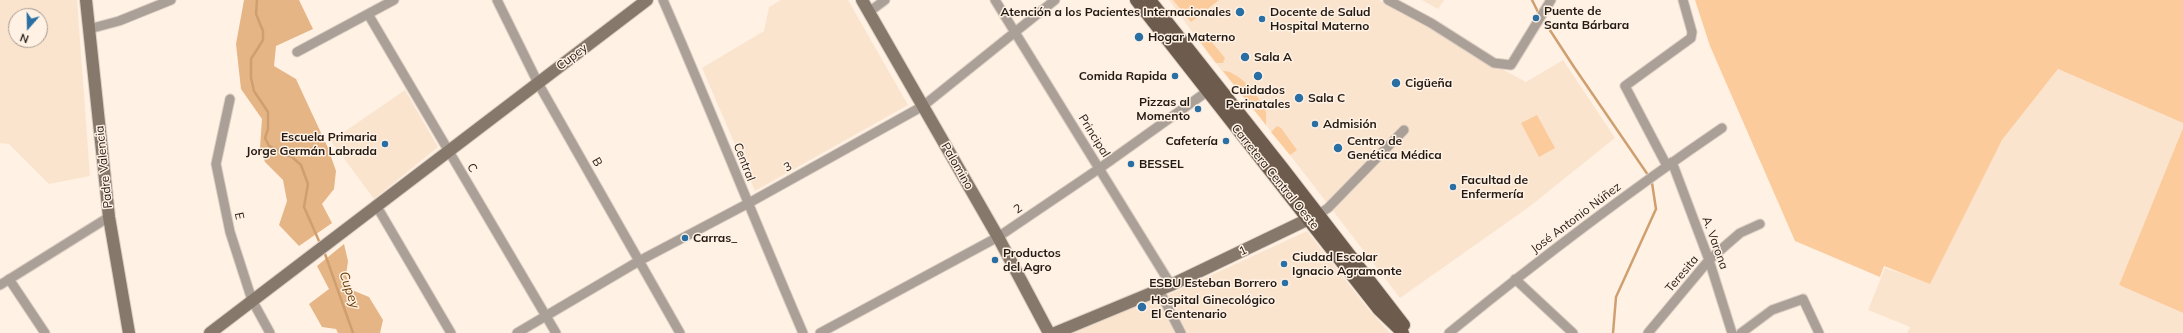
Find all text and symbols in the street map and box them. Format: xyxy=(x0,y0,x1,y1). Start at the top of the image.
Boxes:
place label: Puente de Santa Bárbara xyxy=(1544,4,1629,32)
place label: Atención a los Pacientes Internacionales xyxy=(1001,5,1231,19)
place label: Docente de Salud Hospital Materno xyxy=(1270,5,1371,33)
marker: Atención a los Pacientes Internacionales xyxy=(1234,6,1246,18)
north arrow xyxy=(8,8,48,48)
marker: Puente de Santa Bárbara xyxy=(1531,13,1541,23)
marker: Docente de Salud Hospital Materno xyxy=(1257,14,1267,24)
text: N xyxy=(18,30,31,46)
place label: Hogar Materno xyxy=(1148,30,1235,44)
marker: Hogar Materno xyxy=(1133,31,1145,43)
street label: Cupey xyxy=(554,41,590,73)
place label: Sala A xyxy=(1254,50,1292,64)
marker: Sala A xyxy=(1239,51,1251,63)
place label: Comida Rapida xyxy=(1079,69,1167,83)
marker: Cuidados Perinatales xyxy=(1252,70,1264,82)
marker: Comida Rapida xyxy=(1170,71,1180,81)
place label: Cigüeña xyxy=(1405,76,1452,90)
marker: Cigüeña xyxy=(1390,77,1402,89)
place label: Cuidados Perinatales xyxy=(1226,83,1290,111)
place label: Sala C xyxy=(1308,91,1345,105)
marker: Sala C xyxy=(1293,92,1305,104)
place label: Pizzas al Momento xyxy=(1136,95,1190,123)
marker: Pizzas al Momento xyxy=(1193,104,1203,114)
street label: Principal xyxy=(1075,112,1113,160)
place label: Admisión xyxy=(1323,117,1377,131)
marker: Admisión xyxy=(1310,119,1320,129)
street label: Carretera Central Oeste xyxy=(1228,122,1322,232)
street label: Padre Valencia xyxy=(92,125,116,209)
place label: Escuela Primaria Jorge Germán Labrada xyxy=(246,130,377,158)
place label: Cafetería xyxy=(1165,134,1218,148)
place label: Centro de Genética Médica xyxy=(1347,134,1442,162)
marker: Cafetería xyxy=(1221,136,1231,146)
marker: Escuela Primaria Jorge Germán Labrada xyxy=(380,139,390,149)
street label: Palomino xyxy=(938,140,976,192)
street label: Central xyxy=(730,141,758,183)
marker: Centro de Genética Médica xyxy=(1332,142,1344,154)
street label: B xyxy=(589,155,605,169)
place label: BESSEL xyxy=(1139,157,1184,171)
street label: 3 xyxy=(781,159,795,175)
marker: BESSEL xyxy=(1126,159,1136,169)
street label: C xyxy=(464,161,480,175)
place label: Facultad de Enfermería xyxy=(1461,173,1528,201)
street label: José Antonio Núñez xyxy=(1528,180,1624,256)
marker: Facultad de Enfermería xyxy=(1448,182,1458,192)
street label: 2 xyxy=(1011,201,1025,217)
street label: E xyxy=(231,211,247,221)
street label: A. Varona xyxy=(1699,215,1731,271)
place label: Carras_ xyxy=(693,231,737,245)
marker: Carras_ xyxy=(680,233,690,243)
street label: 1 xyxy=(1237,243,1249,259)
place label: Productos del Agro xyxy=(1003,246,1061,274)
place label: Ciudad Escolar Ignacio Agramonte xyxy=(1292,250,1402,278)
street label: Teresita xyxy=(1662,253,1702,295)
marker: Productos del Agro xyxy=(990,255,1000,265)
marker: Ciudad Escolar Ignacio Agramonte xyxy=(1279,259,1289,269)
water label: Cupey xyxy=(335,270,363,310)
place label: ESBU Esteban Borrero xyxy=(1149,276,1277,290)
marker: ESBU Esteban Borrero xyxy=(1280,278,1290,288)
place label: Hospital Ginecológico El Centenario xyxy=(1151,293,1275,321)
marker: Hospital Ginecológico El Centenario xyxy=(1136,301,1148,313)

